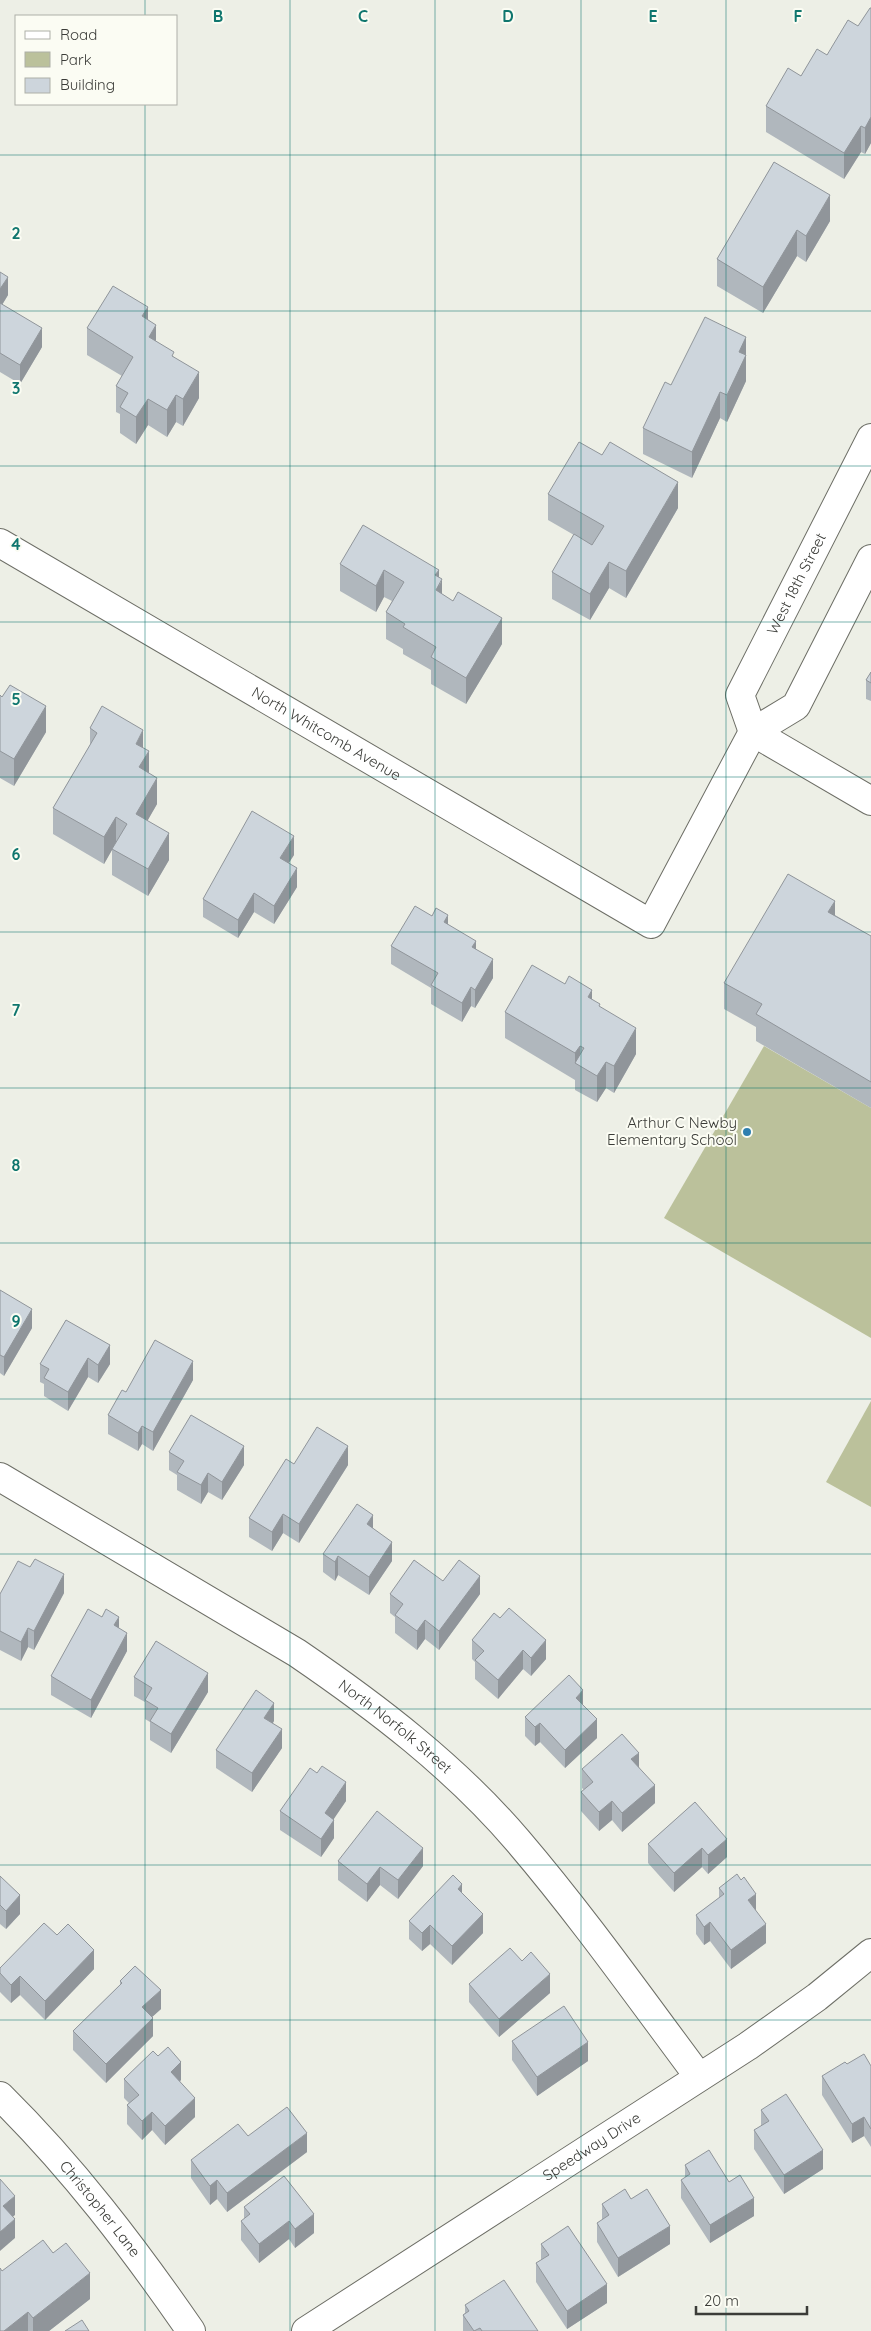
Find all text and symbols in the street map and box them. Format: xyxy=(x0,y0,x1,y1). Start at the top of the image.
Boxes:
text: B xyxy=(213,6,223,26)
text: C xyxy=(358,6,368,26)
text: D xyxy=(502,6,514,26)
text: E xyxy=(648,6,658,26)
text: F xyxy=(794,6,803,26)
legend xyxy=(15,15,178,105)
text: Road xyxy=(60,25,97,44)
text: Park xyxy=(60,50,92,69)
text: Building xyxy=(60,75,115,94)
text: 2 xyxy=(11,223,21,243)
text: 3 xyxy=(12,378,20,398)
street label: West 18th Street xyxy=(762,530,830,638)
text: 4 xyxy=(11,534,21,554)
street label: North Whitcomb Avenue xyxy=(248,682,405,785)
text: 5 xyxy=(11,689,21,709)
text: 6 xyxy=(12,844,21,864)
text: 7 xyxy=(12,1000,21,1020)
place label: Arthur C Newby Elementary School xyxy=(607,1113,737,1149)
marker: Arthur C Newby Elementary School xyxy=(741,1126,753,1138)
text: 8 xyxy=(12,1155,21,1175)
text: 9 xyxy=(11,1311,21,1331)
street label: North Norfolk Street xyxy=(335,1675,456,1777)
street label: Speedway Drive xyxy=(539,2108,644,2185)
street label: Christopher Lane xyxy=(56,2156,145,2261)
scale bar xyxy=(696,2284,807,2316)
text: 20 m xyxy=(704,2291,739,2310)

